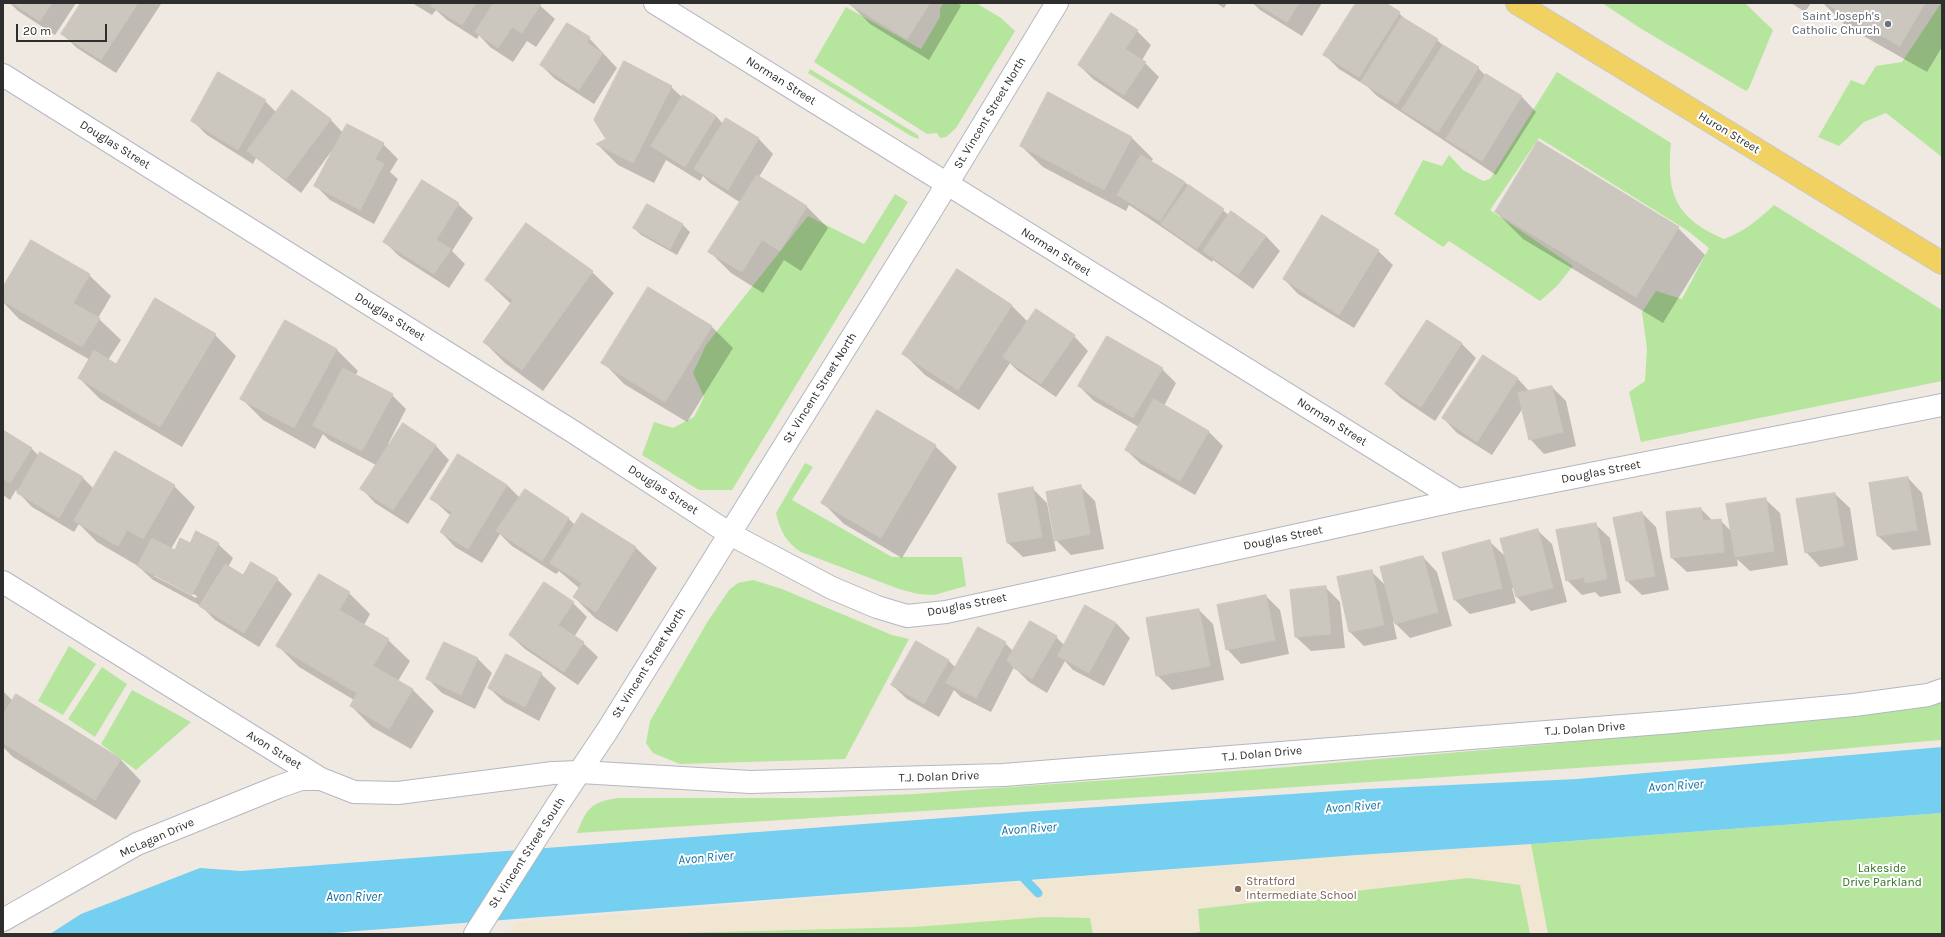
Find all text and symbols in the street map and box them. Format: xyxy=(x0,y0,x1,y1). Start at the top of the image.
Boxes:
place label: Saint Joseph's Catholic Church xyxy=(1792,10,1880,38)
scale bar xyxy=(18,16,109,42)
marker: Saint Joseph's Catholic Church xyxy=(1883,19,1893,29)
text: 20 m xyxy=(23,24,51,38)
street label: Norman Street xyxy=(743,54,819,108)
street label: St. Vincent Street North xyxy=(951,54,1029,172)
street label: Huron Street xyxy=(1696,109,1762,157)
street label: Douglas Street xyxy=(77,118,153,172)
street label: Norman Street xyxy=(1018,225,1094,279)
street label: Douglas Street xyxy=(352,290,428,344)
street label: St. Vincent Street North xyxy=(780,330,860,446)
street label: Norman Street xyxy=(1294,395,1370,449)
street label: Douglas Street xyxy=(1560,457,1642,487)
street label: Douglas Street xyxy=(625,462,701,518)
street label: Douglas Street xyxy=(1242,523,1324,553)
street label: Douglas Street xyxy=(926,590,1008,620)
street label: St. Vincent Street North xyxy=(609,605,689,721)
street label: T.J. Dolan Drive xyxy=(1544,719,1626,739)
street label: Avon Street xyxy=(244,727,304,773)
street label: T.J. Dolan Drive xyxy=(1221,743,1303,765)
street label: T.J. Dolan Drive xyxy=(899,768,979,786)
water label: Avon River xyxy=(1648,776,1704,796)
street label: St. Vincent Street South xyxy=(486,795,568,911)
water label: Avon River xyxy=(1325,797,1381,817)
street label: McLagan Drive xyxy=(117,815,197,861)
water label: Avon River xyxy=(1001,819,1057,839)
water label: Avon River xyxy=(678,848,734,868)
park label: Lakeside Drive Parkland xyxy=(1842,862,1922,890)
place label: Stratford Intermediate School xyxy=(1246,875,1357,903)
marker: Stratford Intermediate School xyxy=(1233,884,1243,894)
water label: Avon River xyxy=(326,889,382,905)

